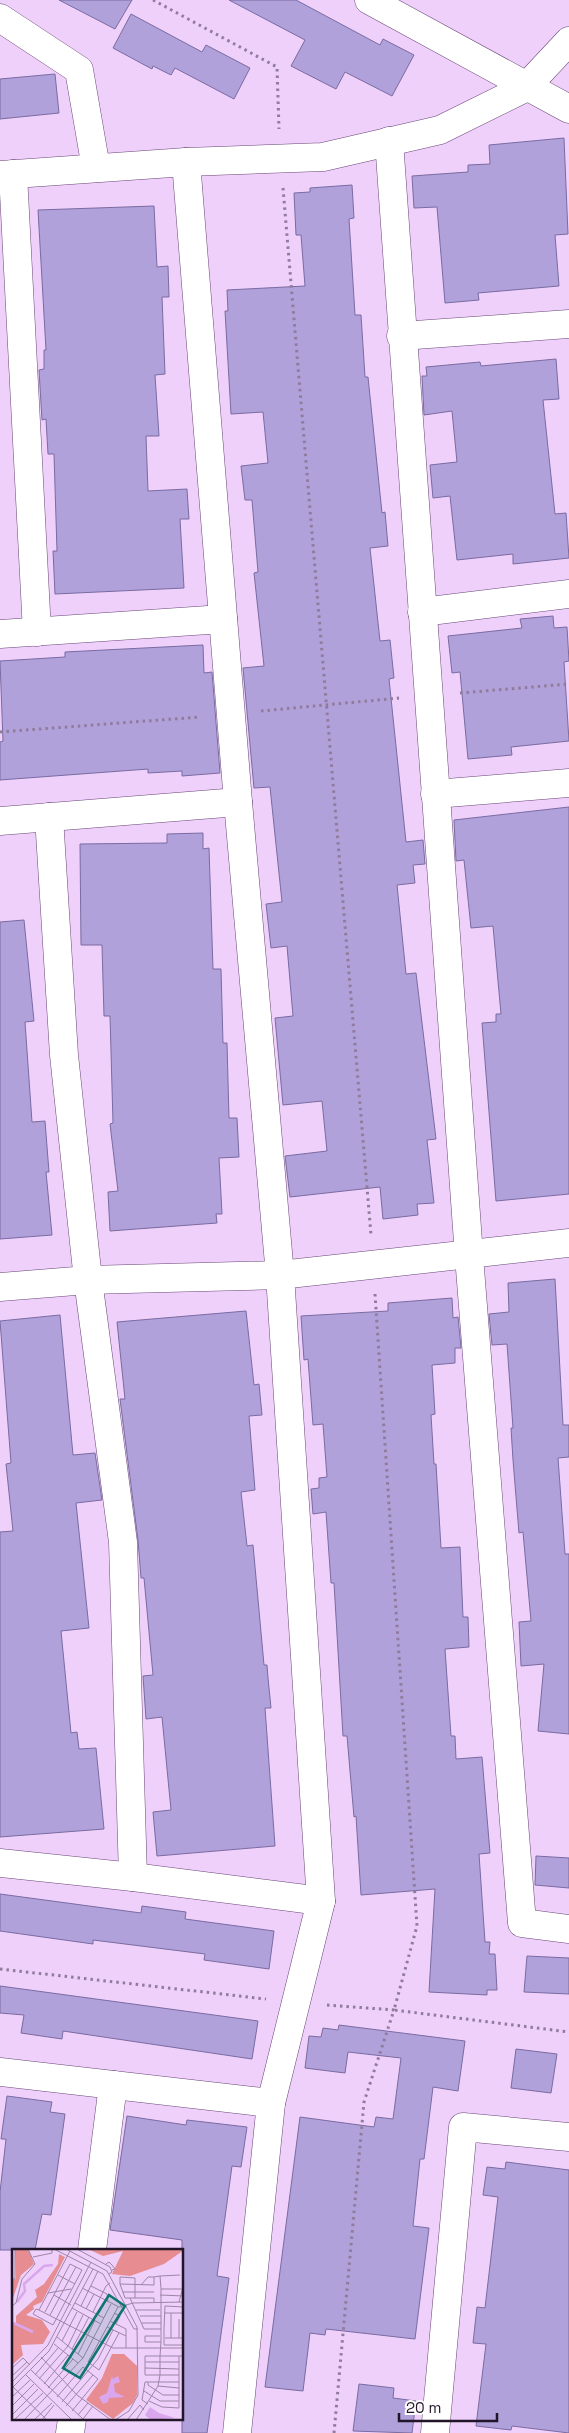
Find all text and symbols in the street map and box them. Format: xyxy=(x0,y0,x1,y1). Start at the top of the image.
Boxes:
inset map xyxy=(12,2249,184,2420)
scale bar xyxy=(399,2390,496,2422)
text: 20 m xyxy=(406,2398,441,2417)

